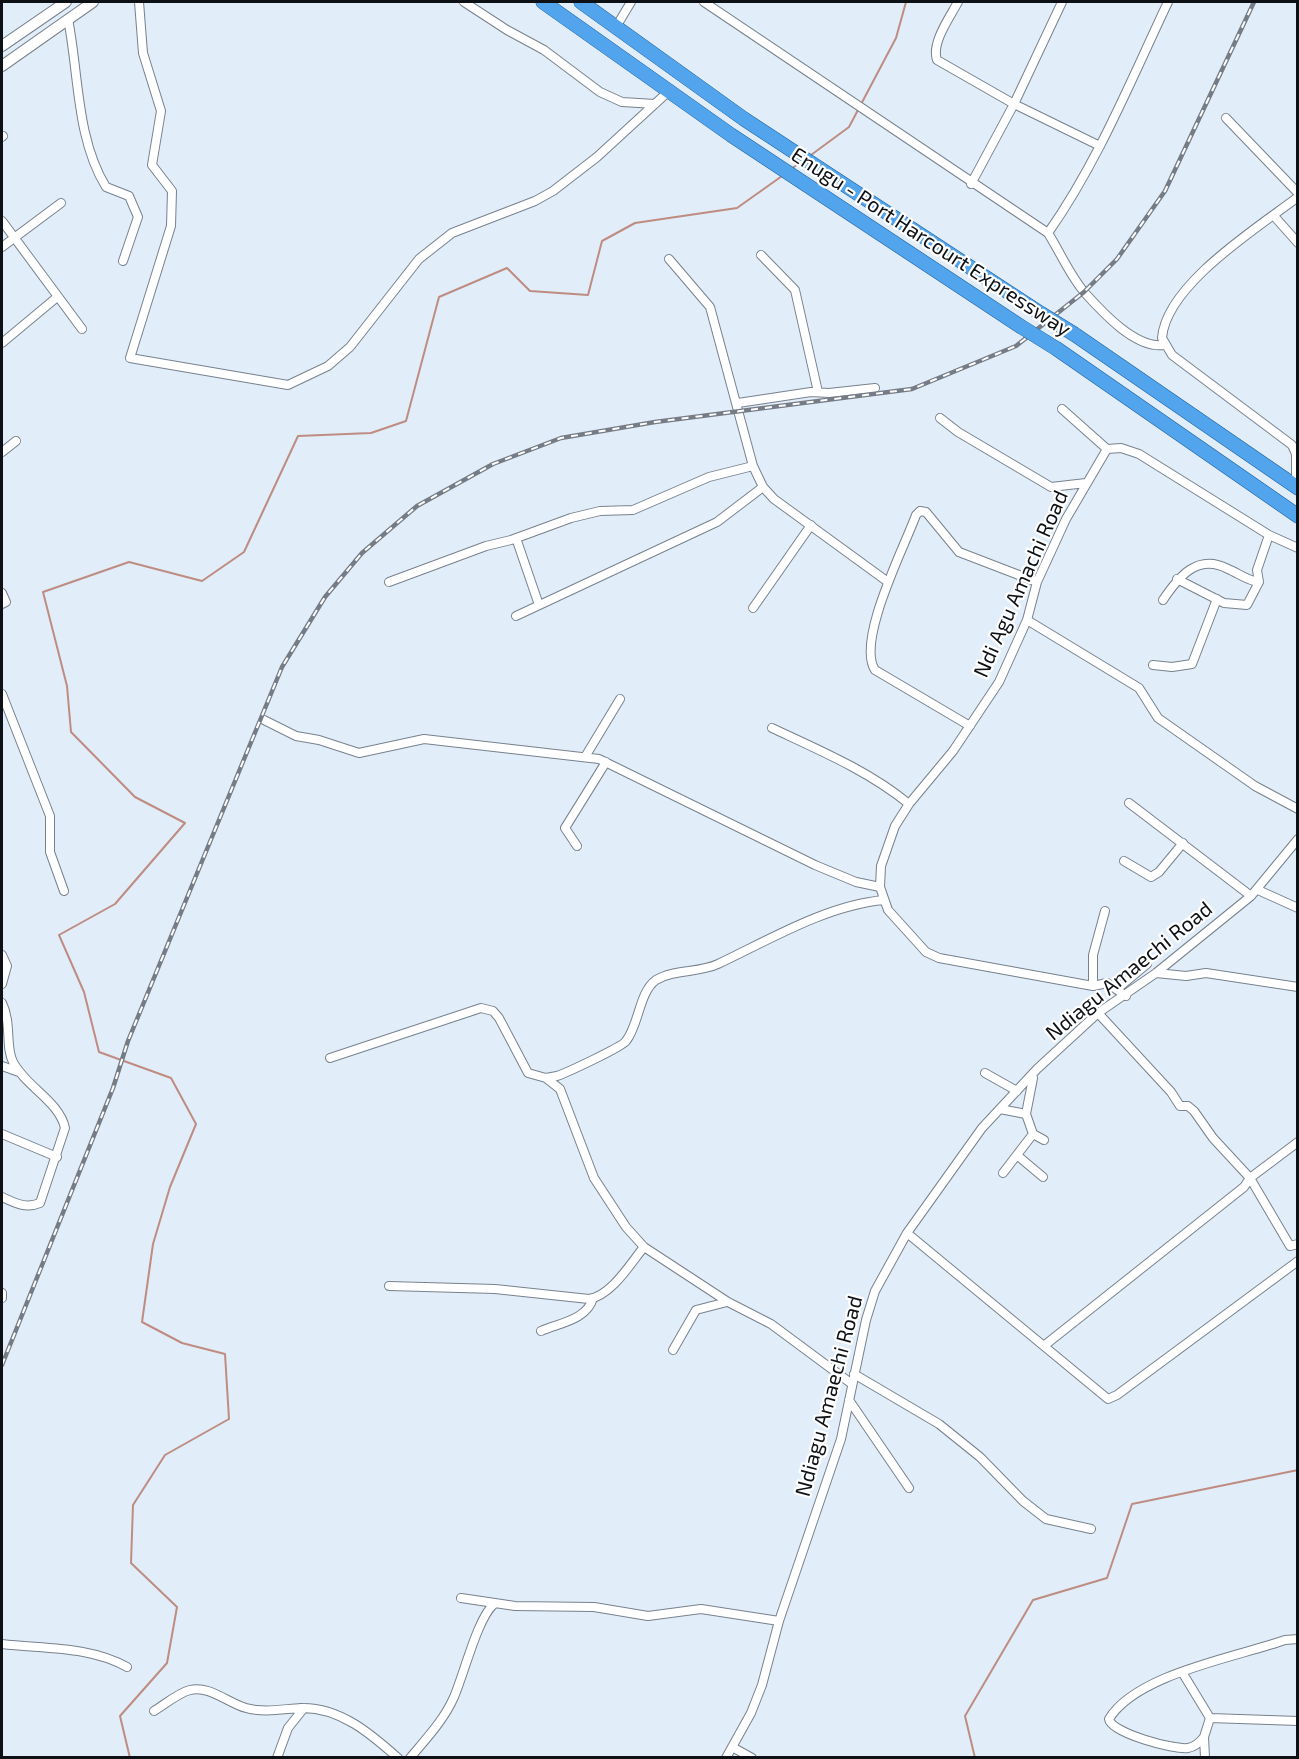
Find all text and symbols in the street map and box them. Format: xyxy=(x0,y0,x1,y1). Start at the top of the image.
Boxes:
street label: Enugu - Port Harcourt Expressway xyxy=(787,142,1075,342)
street label: Ndi Agu Amachi Road xyxy=(968,487,1074,681)
street label: Ndiagu Amaechi Road xyxy=(1041,896,1217,1046)
street label: Ndiagu Amaechi Road xyxy=(790,1293,868,1499)

